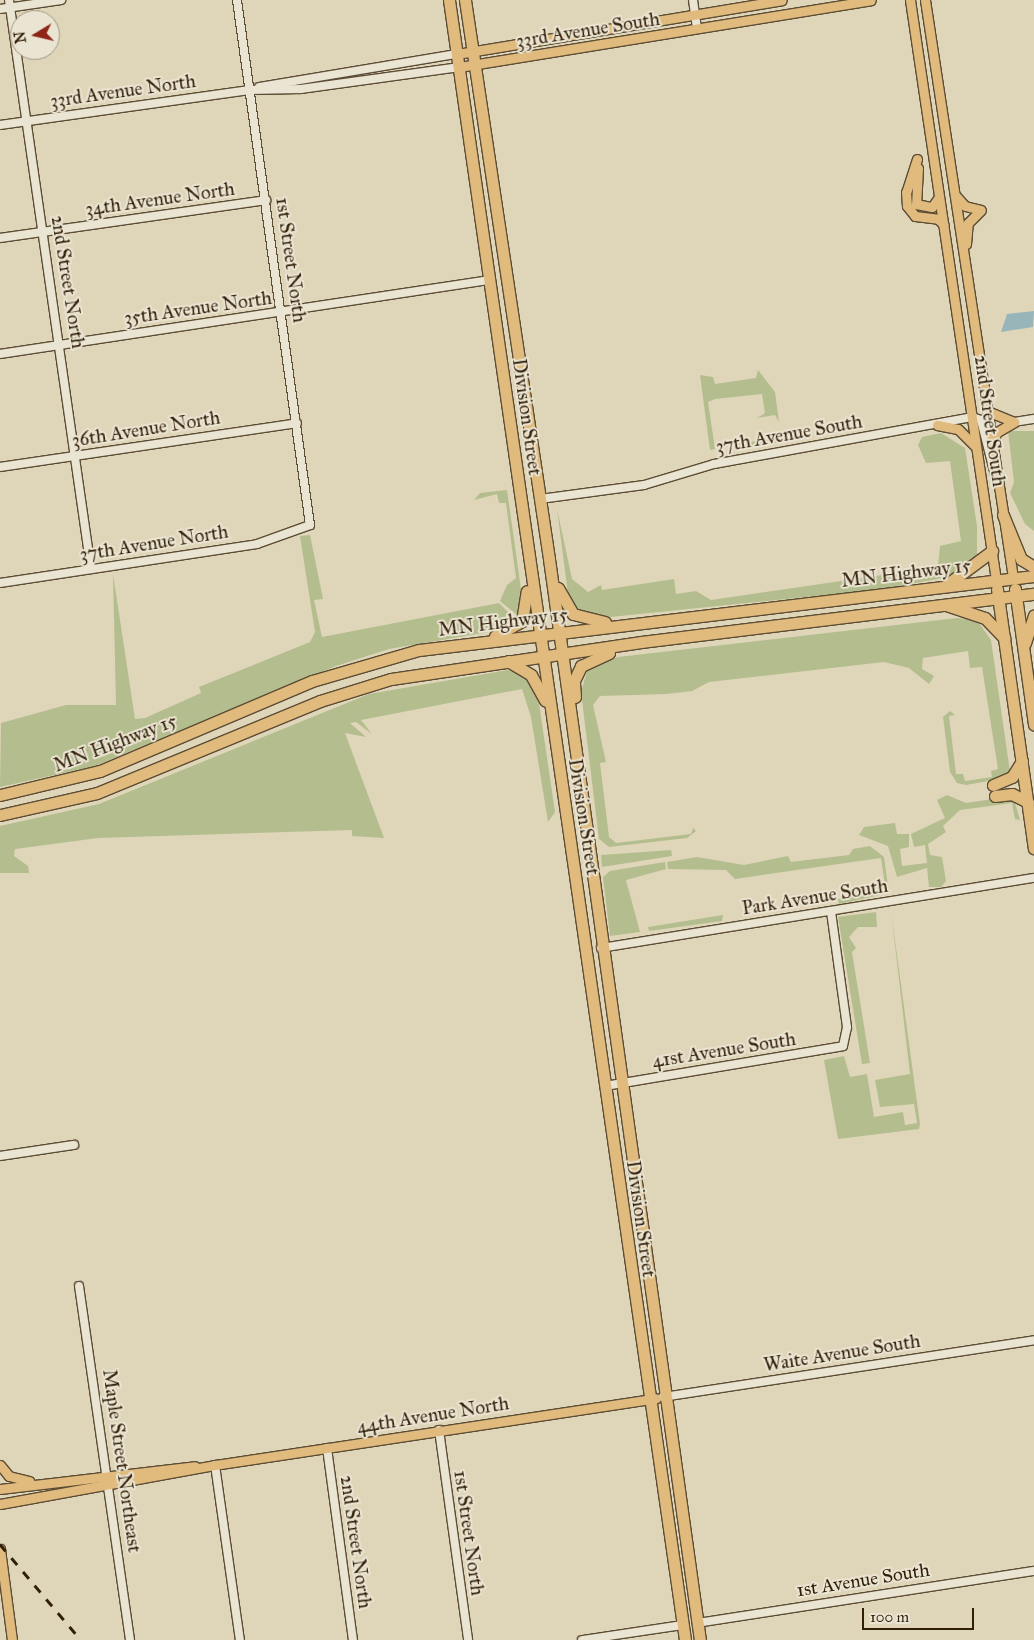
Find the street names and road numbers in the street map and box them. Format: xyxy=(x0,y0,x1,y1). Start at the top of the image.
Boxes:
street label: 33rd Avenue South xyxy=(515,7,661,53)
street label: 33rd Avenue North xyxy=(49,69,197,113)
street label: 34th Avenue North xyxy=(84,177,236,221)
street label: 1st Street North xyxy=(271,196,311,324)
street label: 2nd Street North xyxy=(46,214,90,350)
street label: 35th Avenue North xyxy=(123,286,273,330)
street label: 2nd Street South xyxy=(969,354,1011,488)
street label: Division Street xyxy=(508,357,546,477)
street label: 36th Avenue North xyxy=(70,406,222,452)
street label: 37th Avenue South xyxy=(714,410,864,458)
street label: 37th Avenue North xyxy=(78,520,230,566)
street label: MN Highway 15 xyxy=(840,554,972,592)
street label: MN Highway 15 xyxy=(437,603,569,641)
street label: MN Highway 15 xyxy=(50,709,180,777)
street label: Division Street xyxy=(564,757,604,877)
street label: Park Avenue South xyxy=(740,874,890,920)
street label: 41st Avenue South xyxy=(651,1027,797,1073)
street label: Division Street xyxy=(622,1159,660,1279)
street label: Waite Avenue South xyxy=(762,1329,922,1377)
street label: Maple Street Northeast xyxy=(98,1368,146,1554)
street label: 44th Avenue North xyxy=(355,1392,511,1438)
street label: 1st Street North xyxy=(449,1469,489,1597)
street label: 2nd Street North xyxy=(335,1474,377,1610)
street label: 1st Avenue South xyxy=(795,1558,931,1602)

